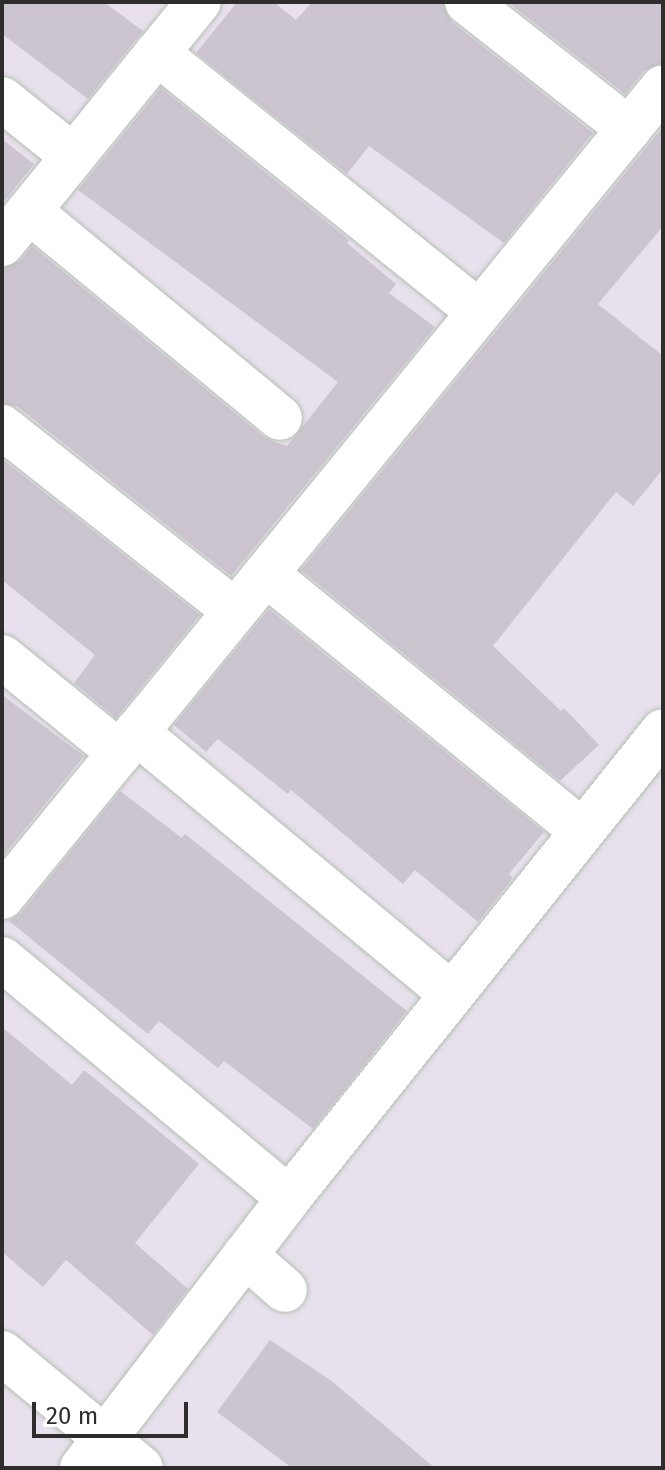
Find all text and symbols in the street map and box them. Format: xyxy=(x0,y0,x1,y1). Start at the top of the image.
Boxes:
scale bar xyxy=(36,1386,192,1436)
text: 20 m xyxy=(46,1402,98,1430)

